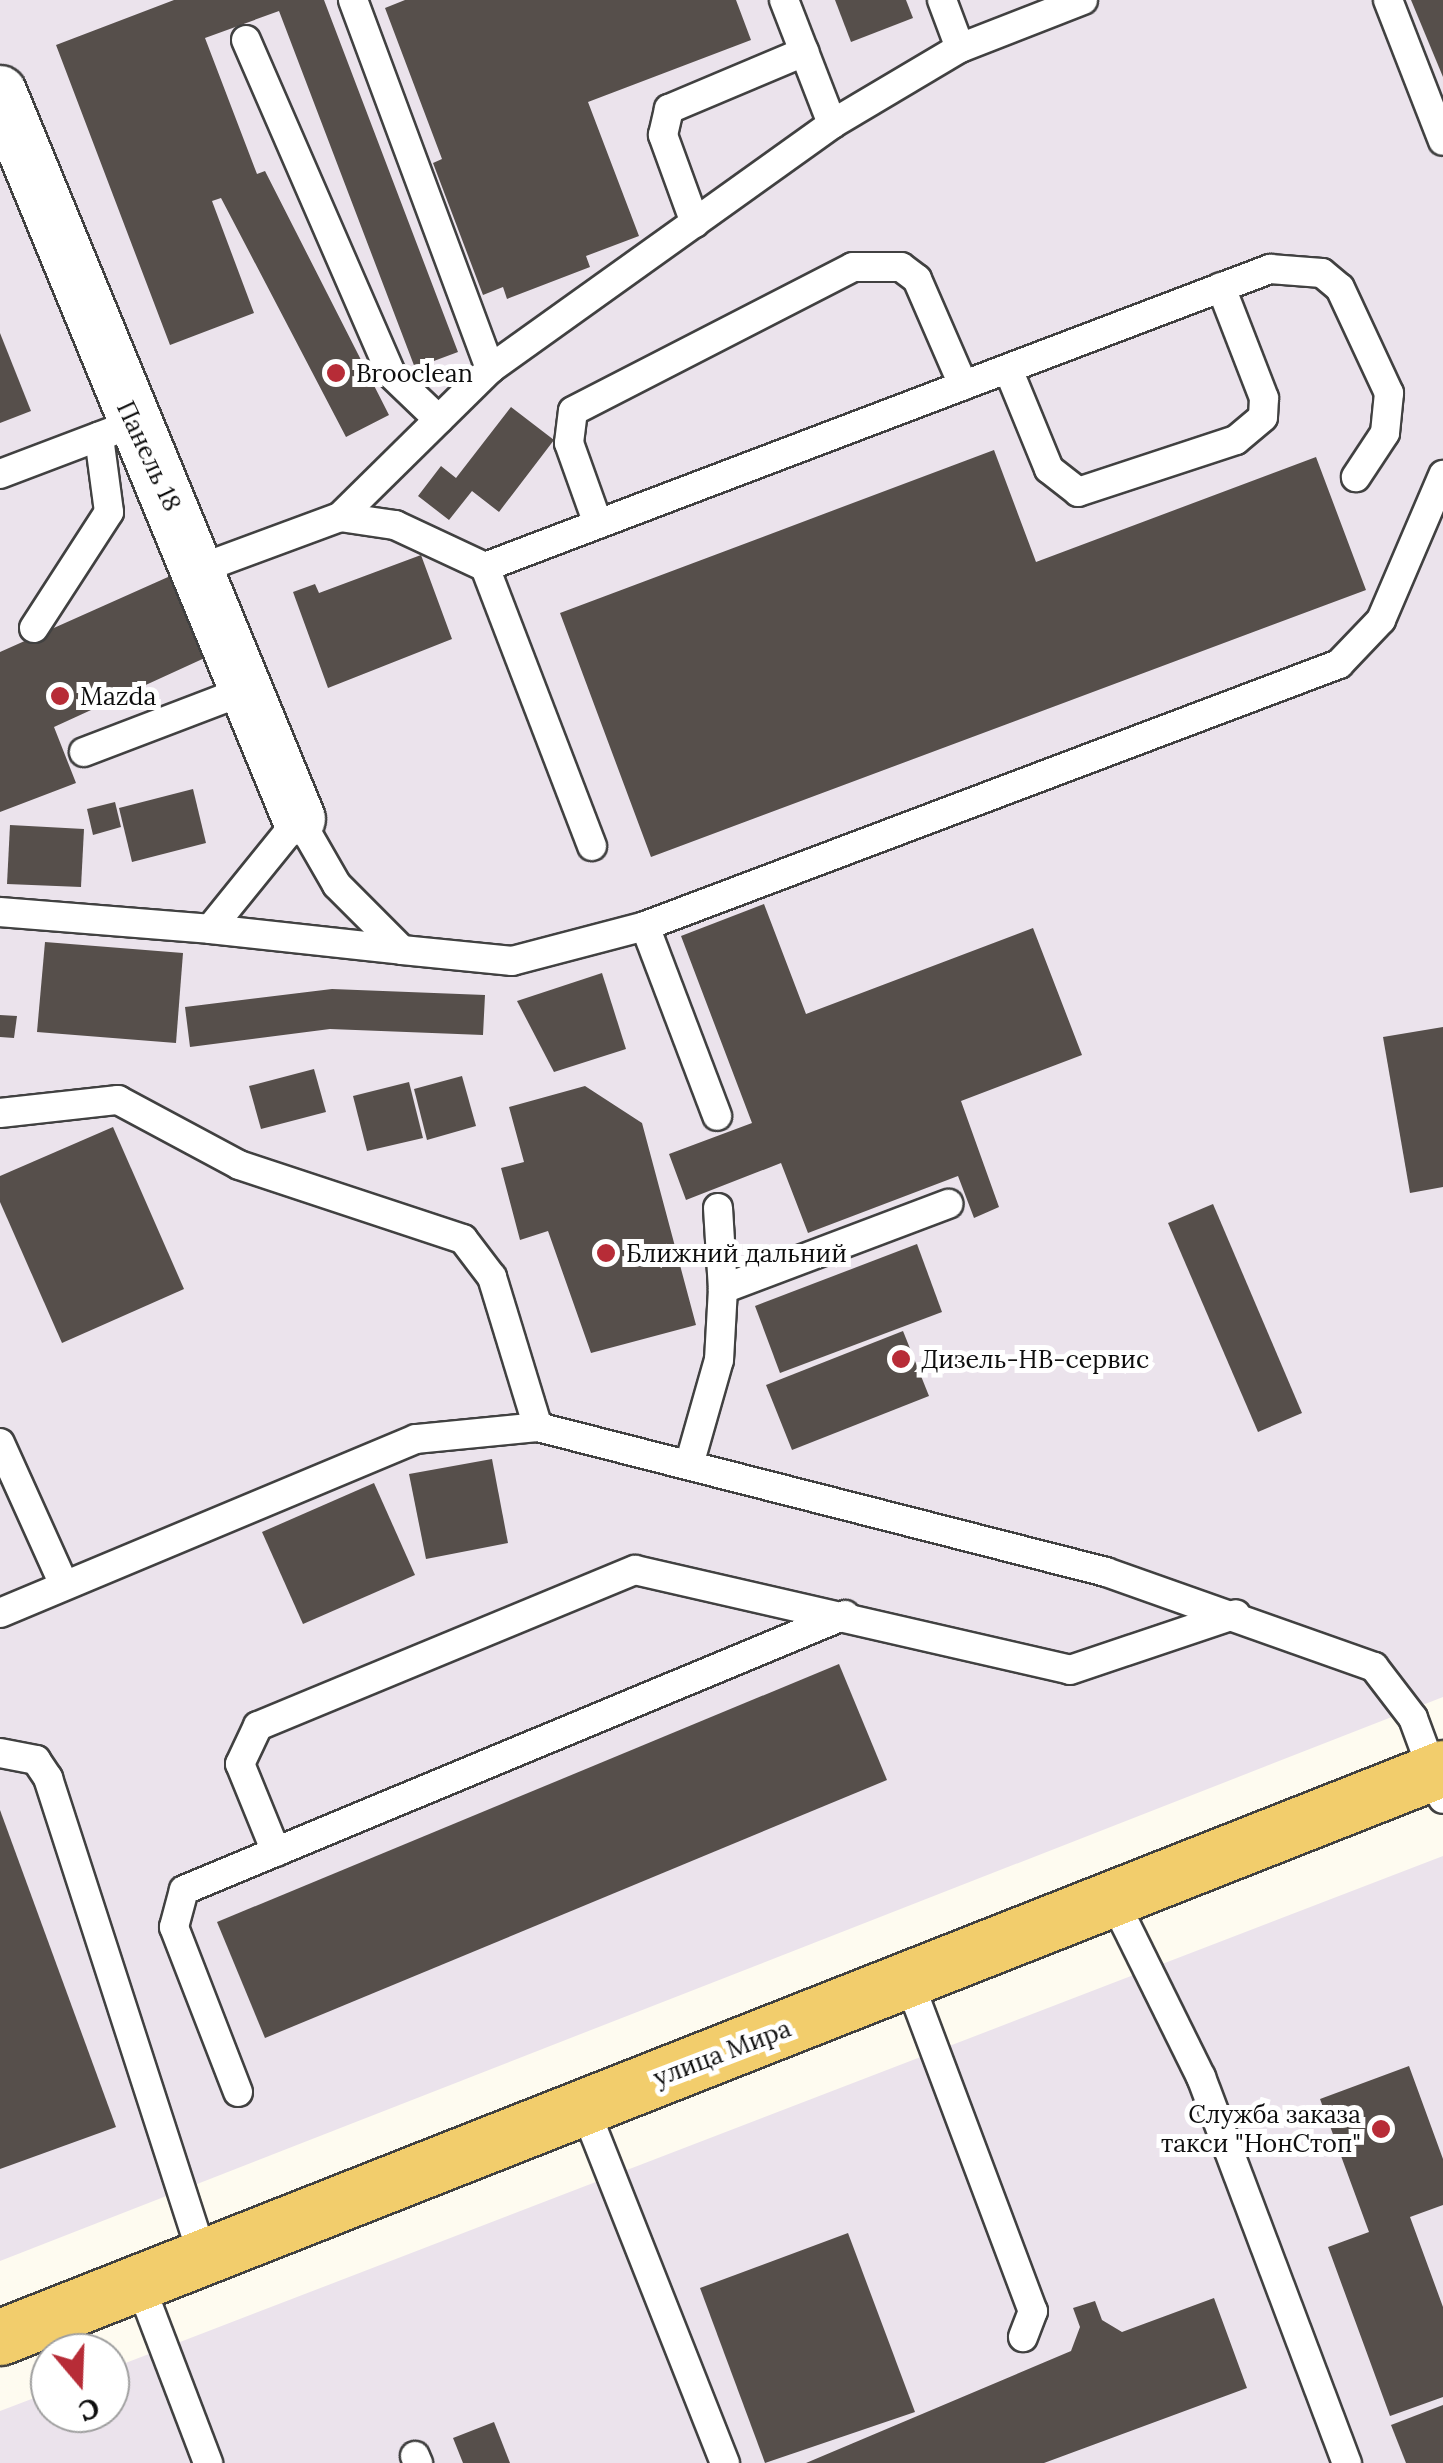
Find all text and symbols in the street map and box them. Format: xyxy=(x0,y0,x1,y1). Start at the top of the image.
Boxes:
place label: Brooсlean xyxy=(356,358,473,388)
marker: Brooсlean xyxy=(325,362,347,384)
street label: Панель 18 xyxy=(110,396,188,516)
place label: Mazda xyxy=(80,681,156,711)
marker: Mazda xyxy=(49,685,71,707)
place label: Ближний дальний xyxy=(626,1238,847,1268)
marker: Ближний дальний xyxy=(595,1242,617,1264)
place label: Дизель-НВ-сервис xyxy=(921,1344,1149,1374)
marker: Дизель-НВ-сервис xyxy=(890,1348,912,1370)
street label: улица Мира xyxy=(649,2013,795,2093)
place label: Служба заказа такси "НонСтоп" xyxy=(1161,2100,1361,2159)
marker: Служба заказа такси "НонСтоп" xyxy=(1370,2118,1392,2140)
north arrow xyxy=(30,2333,130,2433)
text: С xyxy=(74,2389,104,2430)

